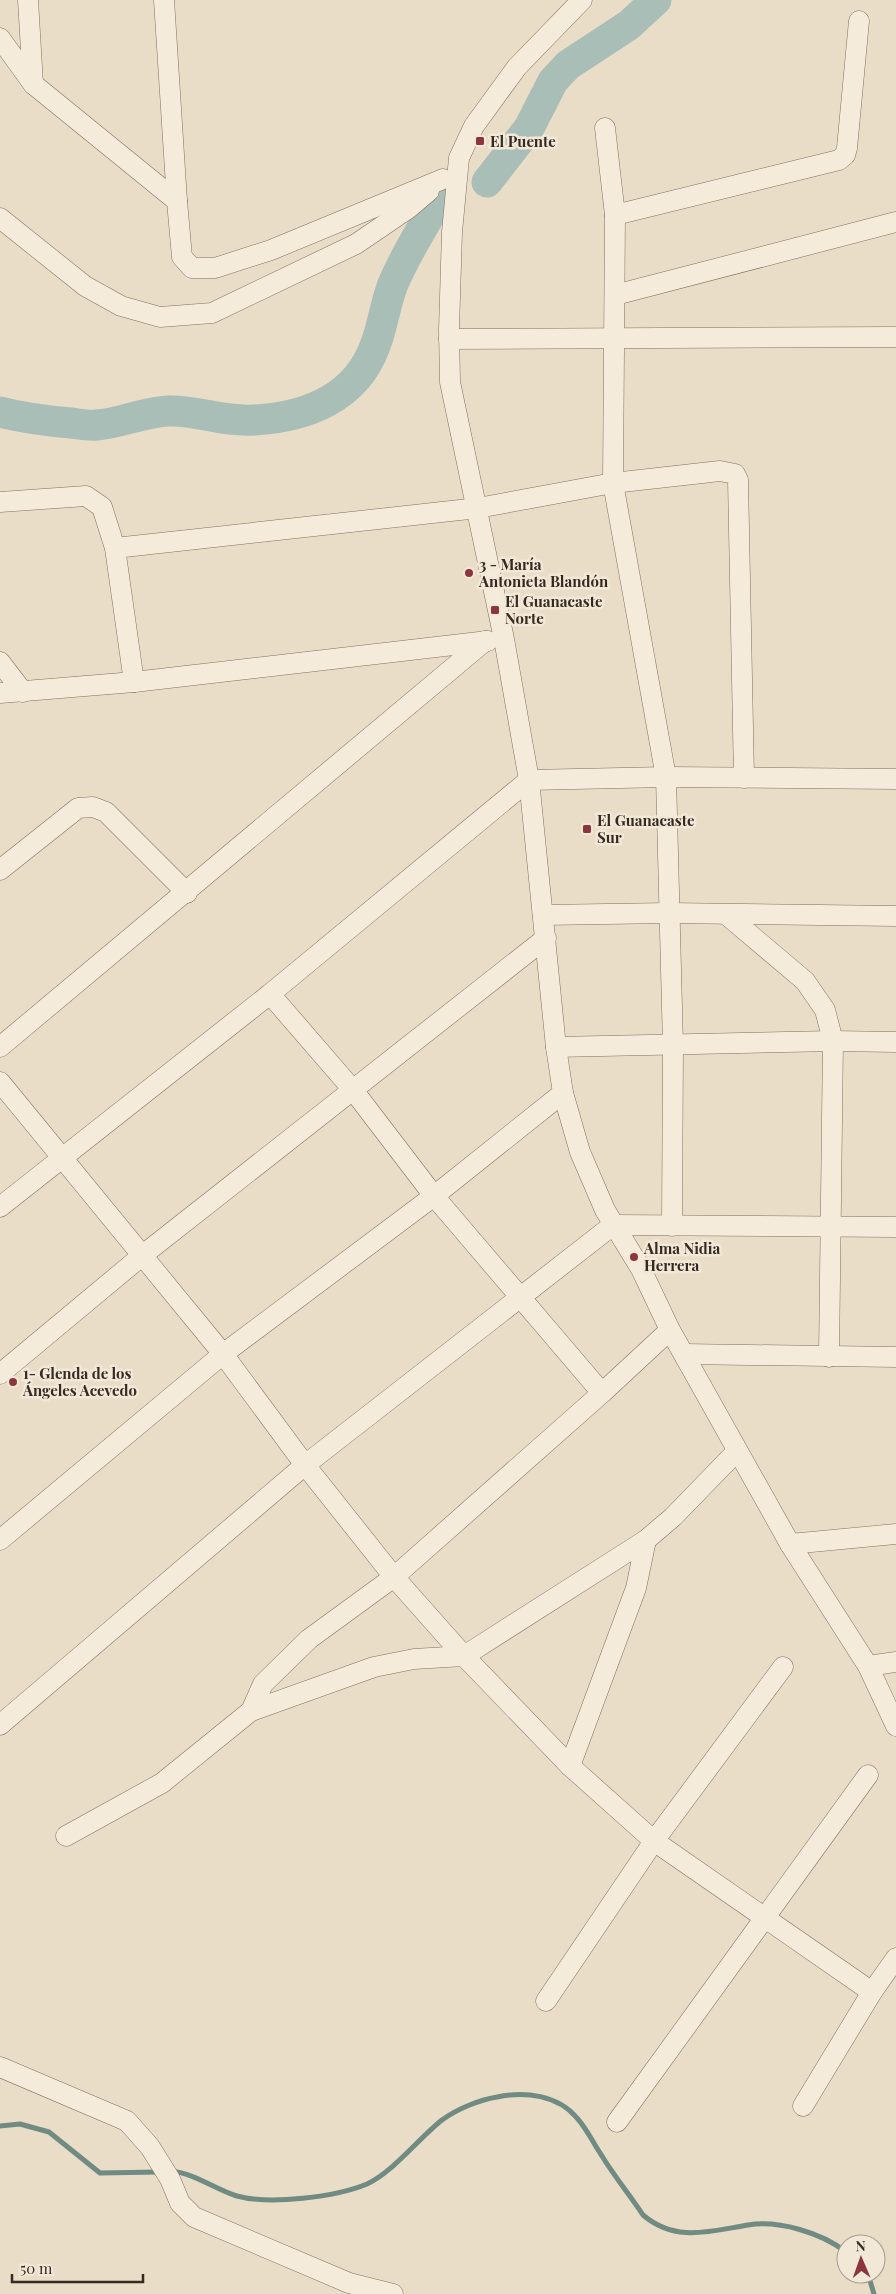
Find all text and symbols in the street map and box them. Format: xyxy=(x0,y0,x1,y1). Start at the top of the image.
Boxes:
place label: El Puente xyxy=(490,131,556,151)
marker: El Puente xyxy=(474,135,486,147)
place label: 3 - María Antonieta Blandón xyxy=(478,554,609,591)
marker: 3 - María Antonieta Blandón xyxy=(463,567,475,579)
place label: El Guanacaste Norte xyxy=(505,591,603,628)
marker: El Guanacaste Norte xyxy=(489,604,501,616)
place label: El Guanacaste Sur xyxy=(597,810,695,847)
marker: El Guanacaste Sur xyxy=(581,823,593,835)
place label: Alma Nidia Herrera xyxy=(643,1238,721,1275)
marker: Alma Nidia Herrera xyxy=(628,1251,640,1263)
place label: 1- Glenda de los Ángeles Acevedo xyxy=(22,1363,137,1400)
marker: 1- Glenda de los Ángeles Acevedo xyxy=(7,1376,19,1388)
north arrow xyxy=(836,2234,886,2284)
text: N xyxy=(855,2236,866,2255)
scale bar xyxy=(12,2252,144,2284)
text: 50 m xyxy=(20,2258,53,2278)

